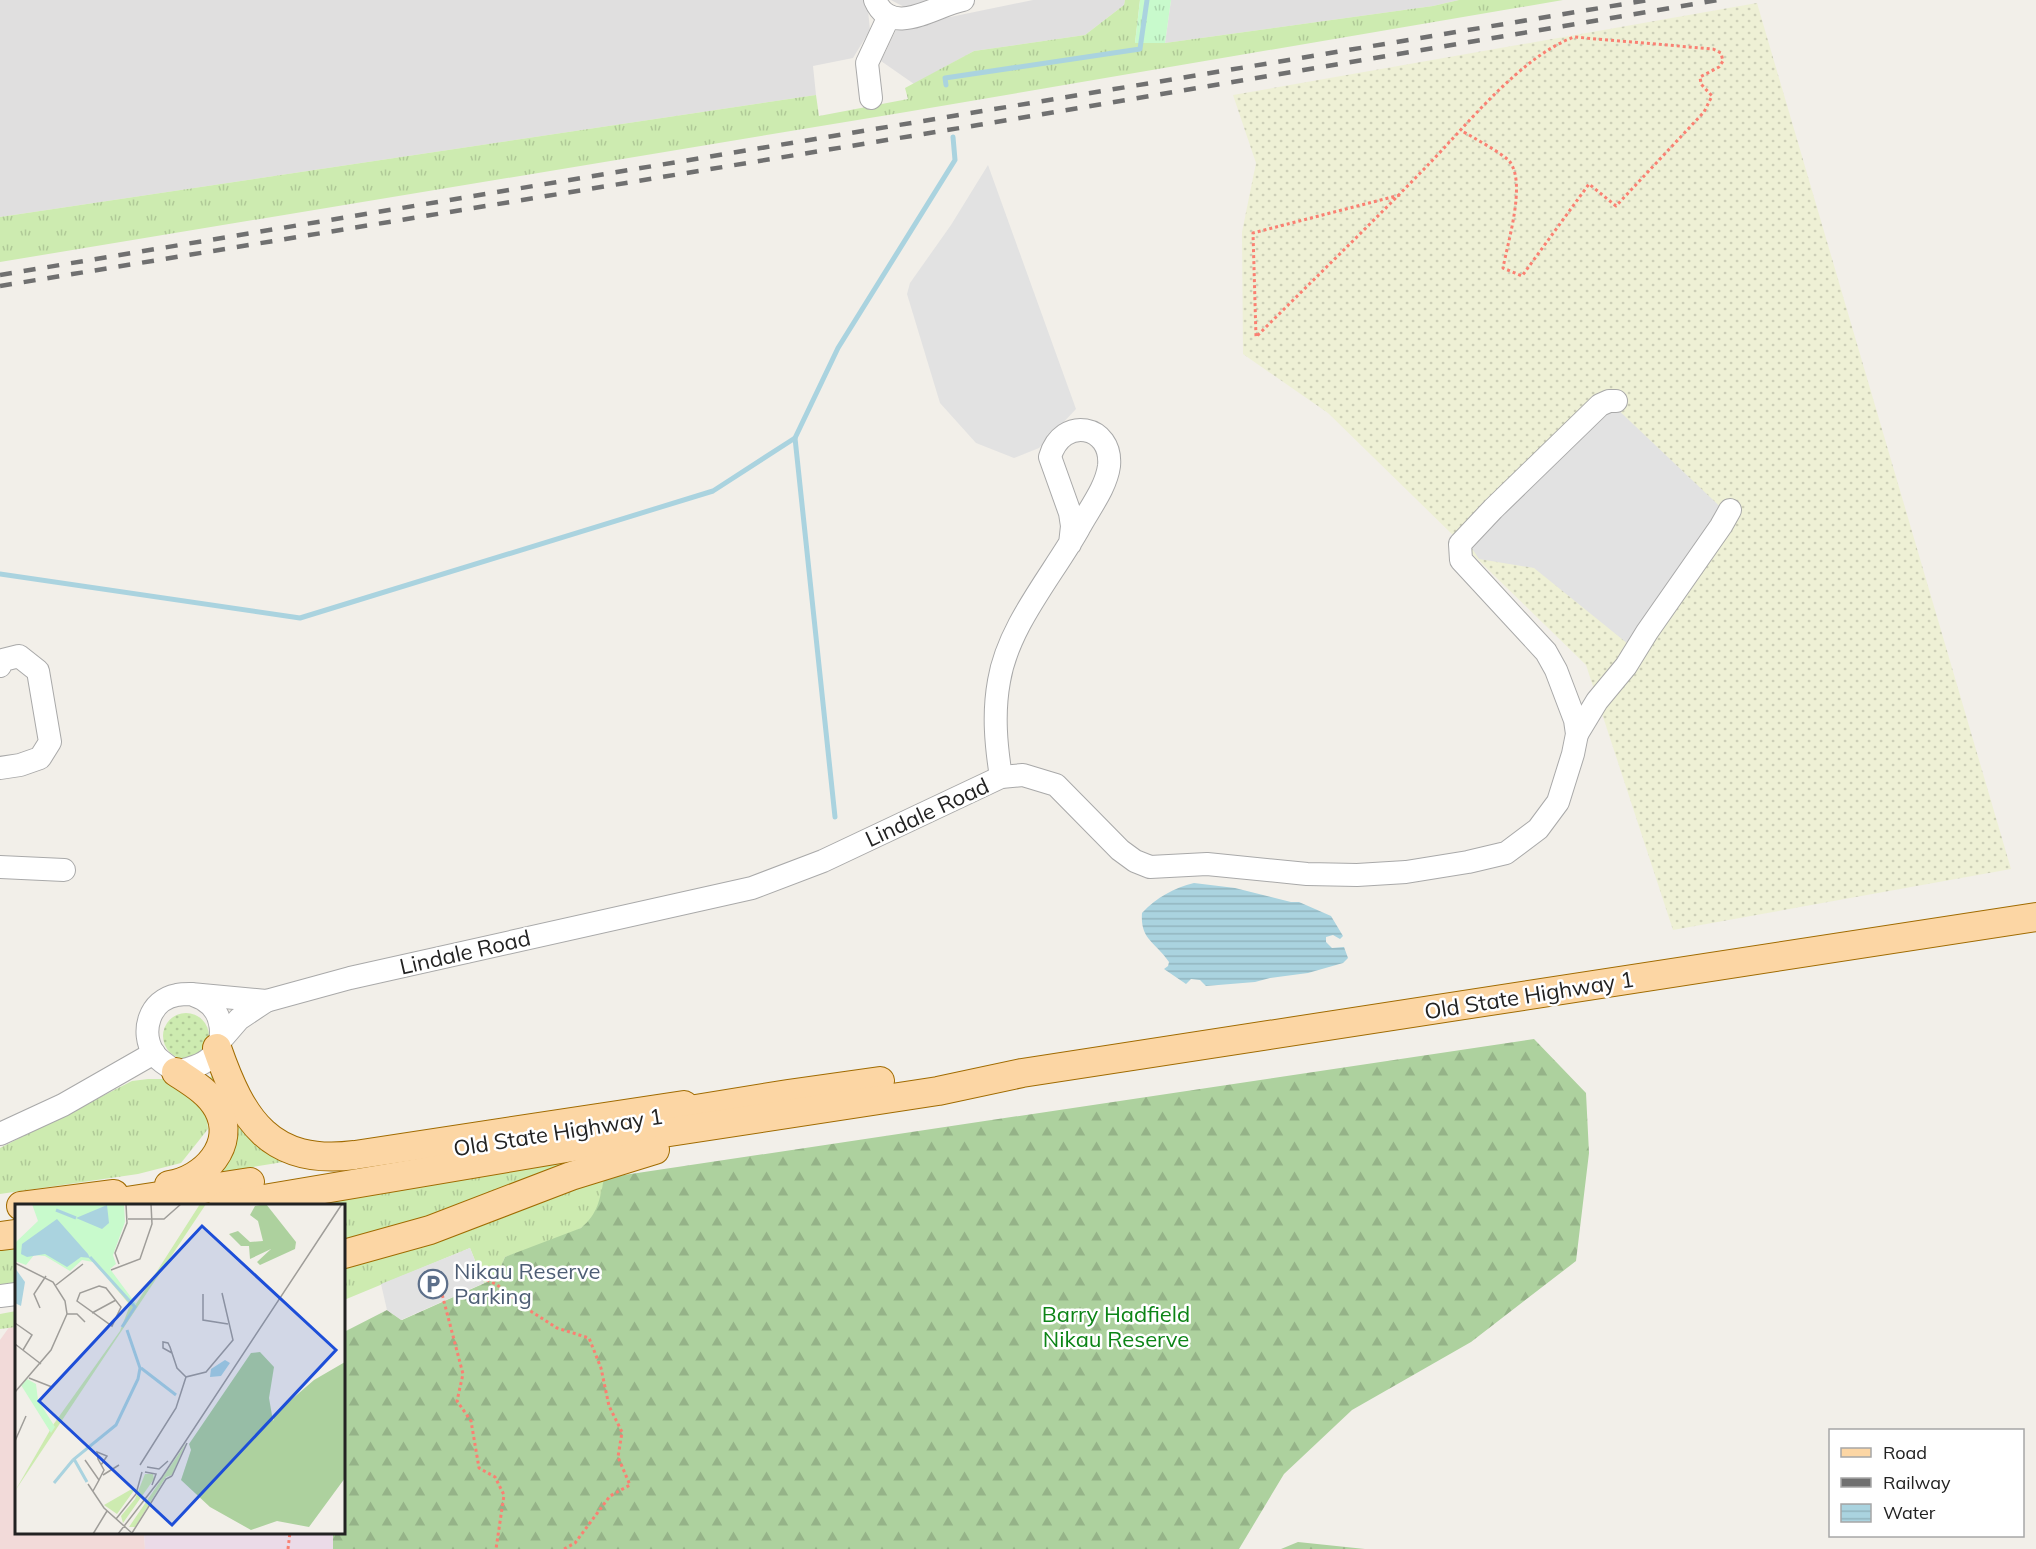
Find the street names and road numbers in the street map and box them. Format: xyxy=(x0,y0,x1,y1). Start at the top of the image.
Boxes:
street label: Lindale Road xyxy=(861,771,993,853)
street label: Lindale Road xyxy=(397,923,533,981)
street label: Old State Highway 1 xyxy=(1422,965,1636,1025)
street label: Old State Highway 1 xyxy=(451,1102,665,1162)

